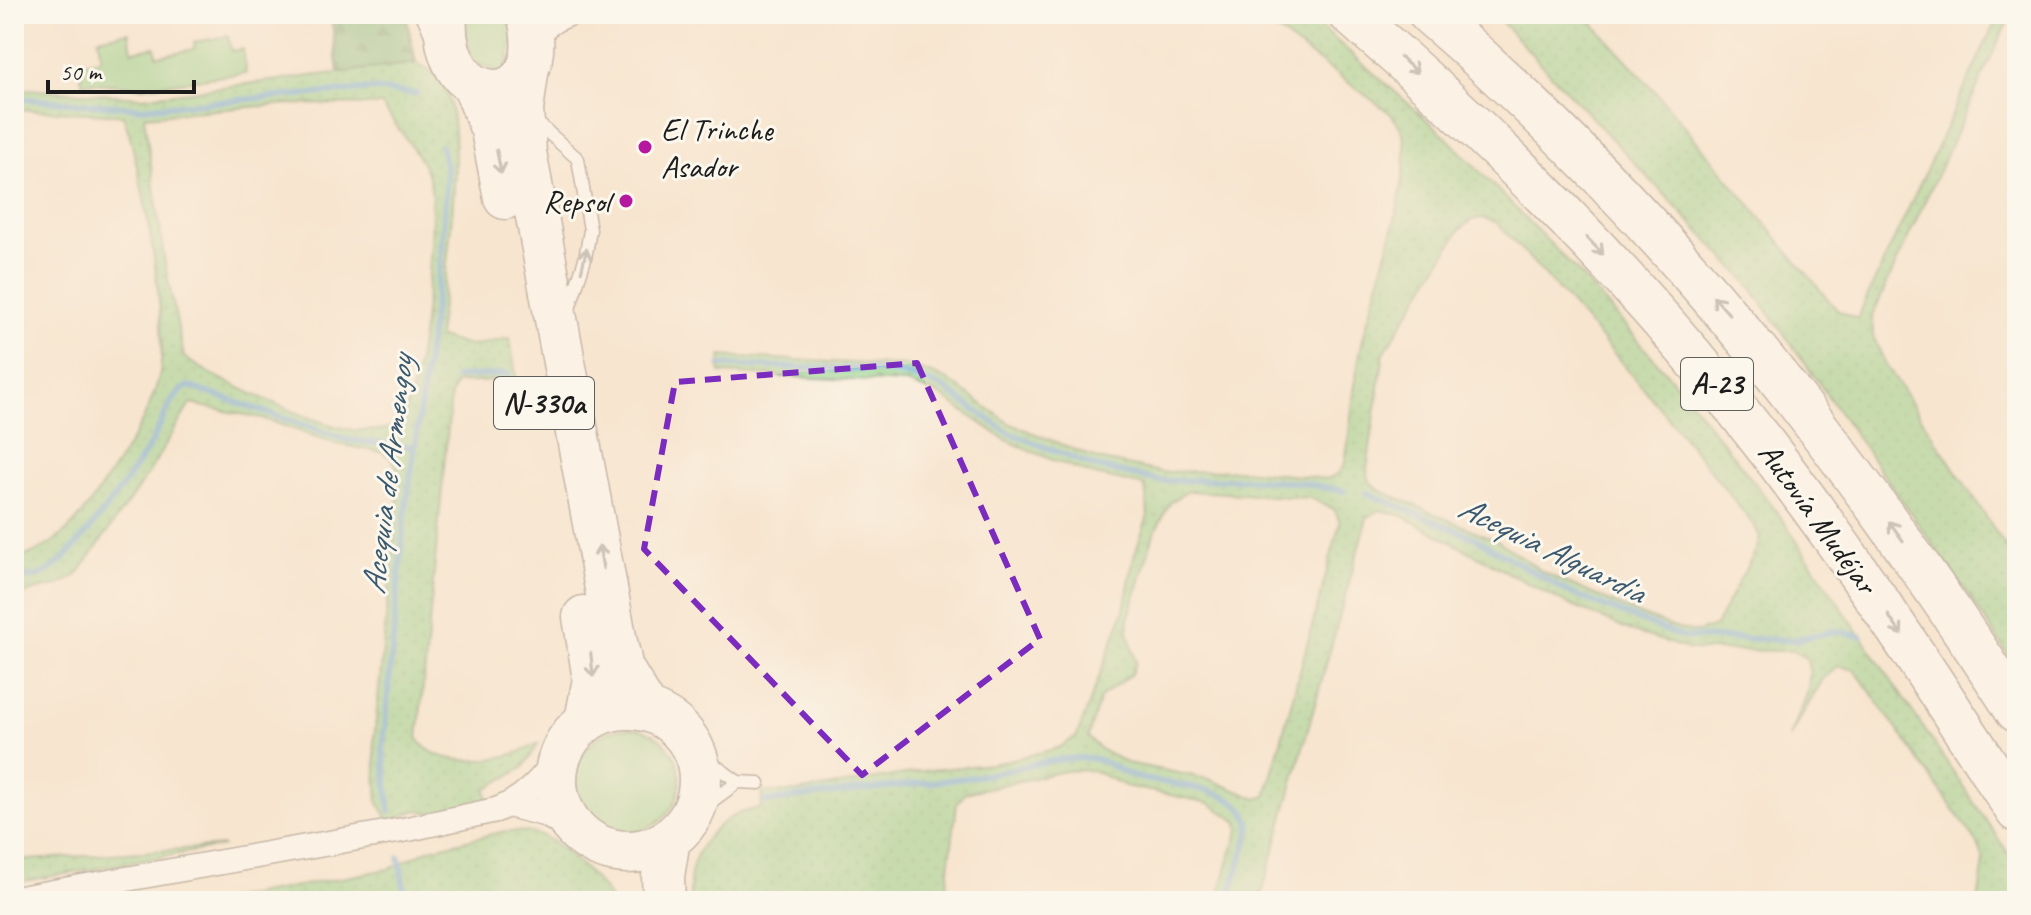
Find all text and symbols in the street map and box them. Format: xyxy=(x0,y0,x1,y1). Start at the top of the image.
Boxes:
scale bar xyxy=(48,44,194,94)
one-way arrow xyxy=(1398,56,1418,74)
text: 50 m xyxy=(60,57,103,87)
place label: El Trinche Asador xyxy=(661,109,775,187)
marker: El Trinche Asador xyxy=(636,138,654,156)
one-way arrow xyxy=(492,149,507,174)
place label: Repsol xyxy=(543,181,616,222)
marker: Repsol xyxy=(617,192,635,210)
one-way arrow xyxy=(1585,236,1604,255)
one-way arrow xyxy=(577,248,592,273)
one-way arrow xyxy=(1712,295,1730,316)
water label: Acequia de Armengoy xyxy=(351,348,424,596)
road number: A-23 xyxy=(1681,358,1753,410)
road number: N-330a xyxy=(494,377,594,429)
street label: Autovía Mudéjar xyxy=(1749,434,1888,604)
water label: Acequia Alguardia xyxy=(1452,485,1655,614)
one-way arrow xyxy=(1888,520,1904,542)
one-way arrow xyxy=(592,545,607,571)
one-way arrow xyxy=(1887,614,1903,636)
one-way arrow xyxy=(585,651,600,678)

